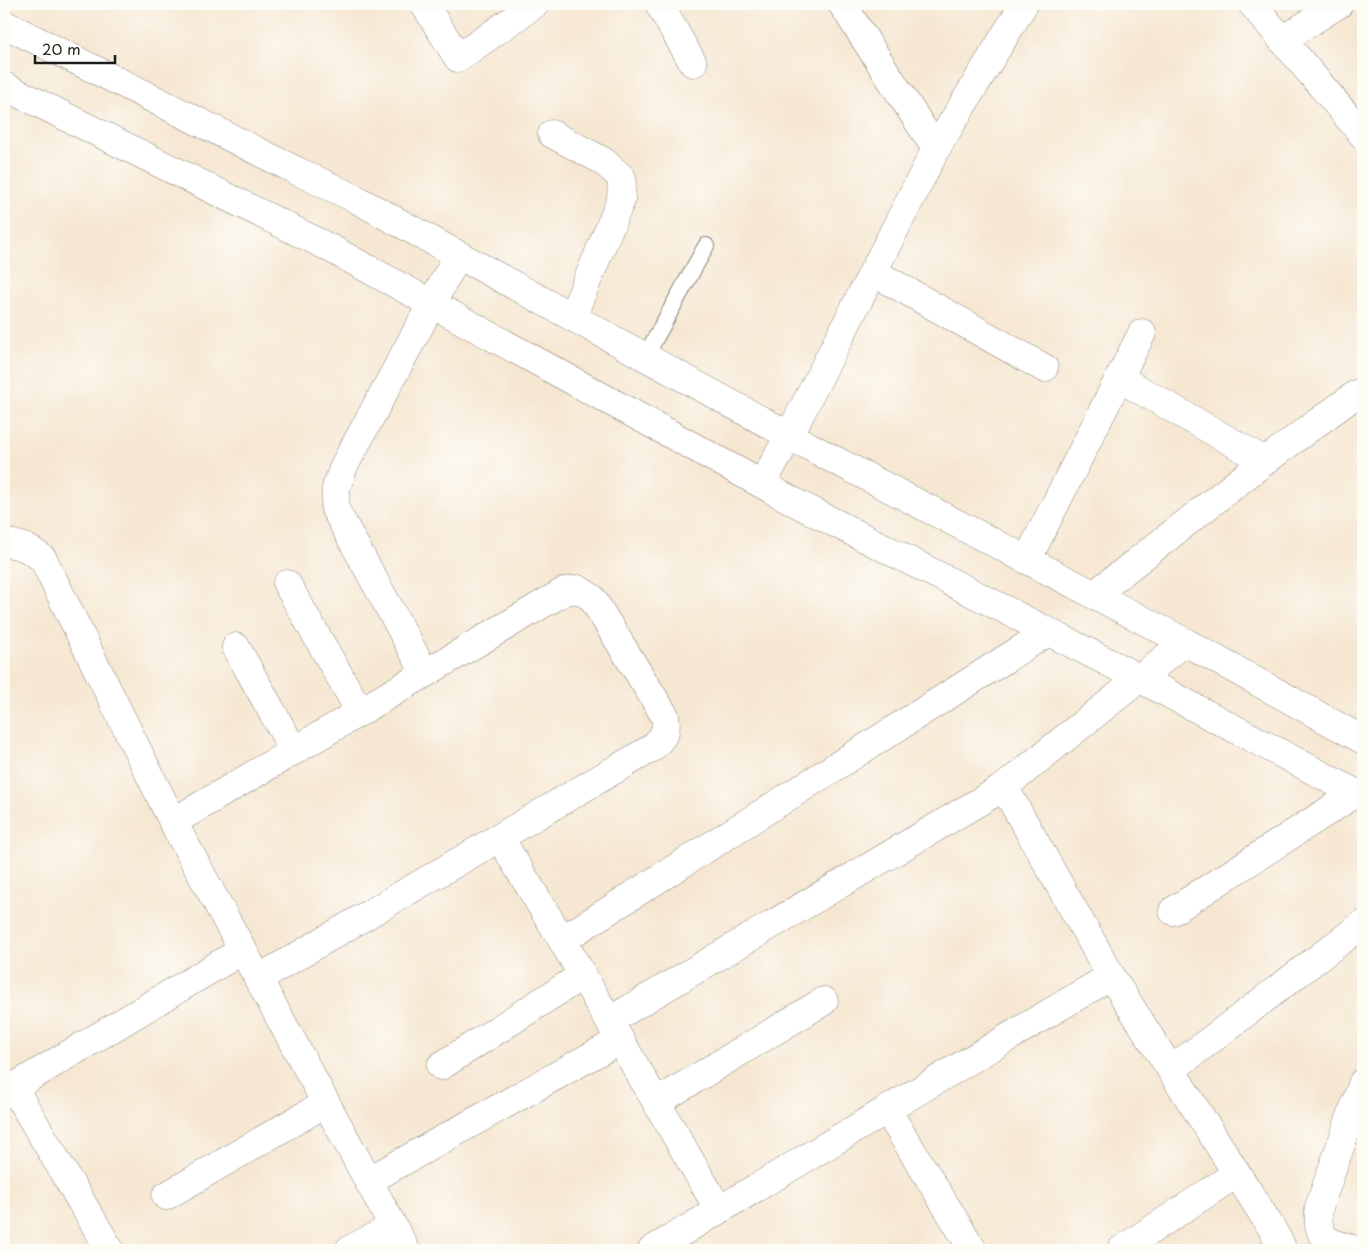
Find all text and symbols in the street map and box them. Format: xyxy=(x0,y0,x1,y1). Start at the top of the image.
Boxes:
scale bar xyxy=(35,32,115,64)
text: 20 m xyxy=(42,37,81,60)

